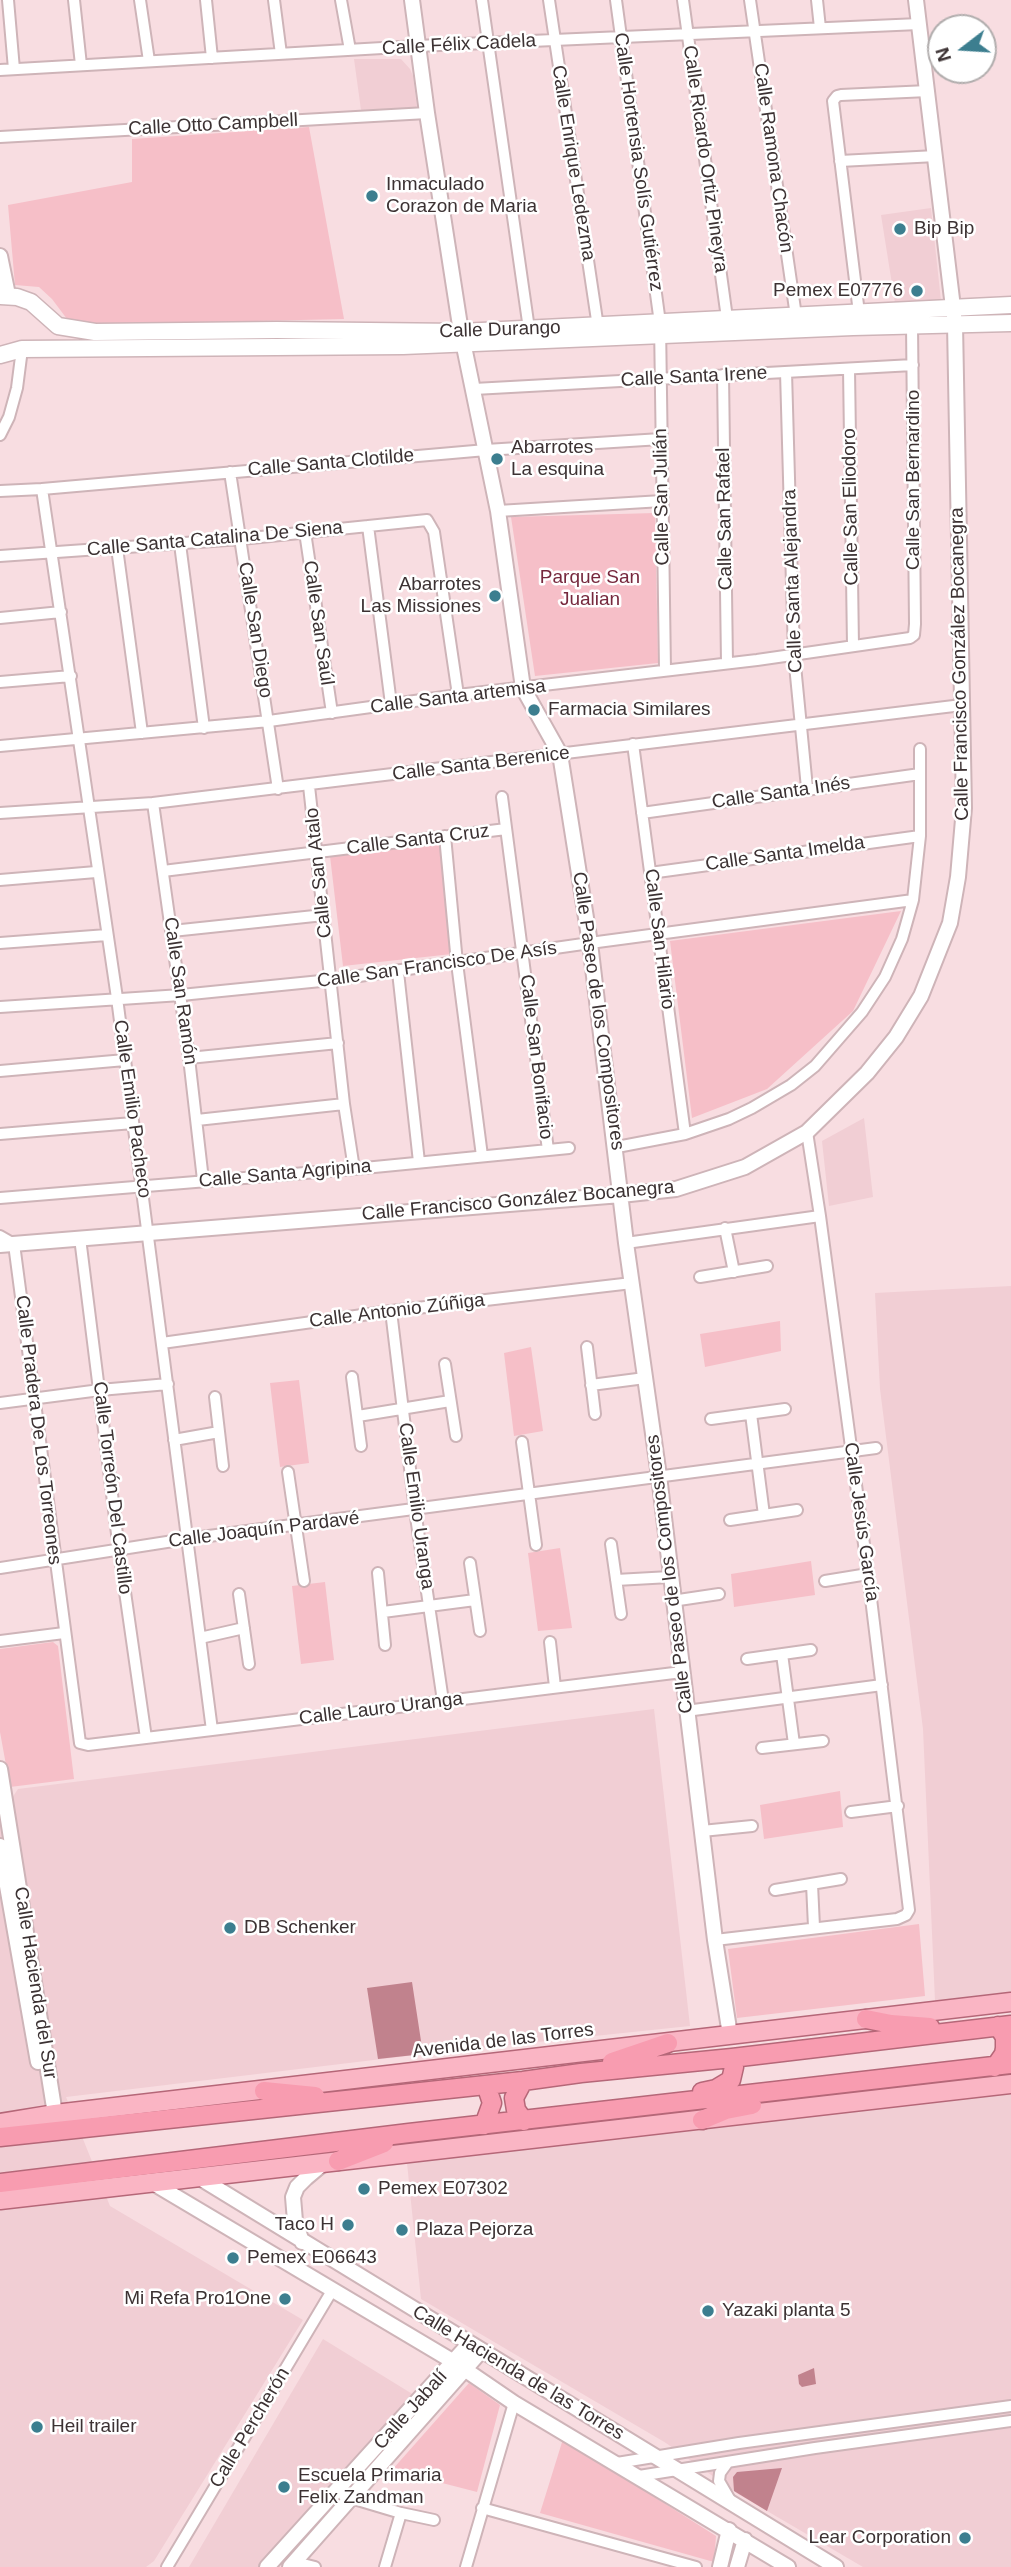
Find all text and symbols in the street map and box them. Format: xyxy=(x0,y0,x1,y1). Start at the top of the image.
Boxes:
north arrow xyxy=(927,14,997,84)
street label: Calle Félix Cadela xyxy=(381,30,537,60)
street label: Calle Hortensia Solís Gutiérrez xyxy=(609,31,667,293)
street label: Calle Ricardo Ortiz Pineyra xyxy=(678,44,732,274)
text: N xyxy=(931,45,955,64)
street label: Calle Ramona Chacón xyxy=(748,62,798,254)
street label: Calle Enrique Ledezma xyxy=(546,64,600,262)
street label: Calle Otto Campbell xyxy=(128,109,298,141)
place label: Inmaculado Corazon de Maria xyxy=(386,174,537,218)
marker: Inmaculado Corazon de Maria xyxy=(364,188,380,204)
place label: Bip Bip xyxy=(914,218,974,240)
marker: Bip Bip xyxy=(892,221,908,237)
place label: Pemex E07776 xyxy=(773,280,903,302)
marker: Pemex E07776 xyxy=(909,283,925,299)
street label: Calle Durango xyxy=(439,316,561,344)
street label: Calle Santa Irene xyxy=(620,362,768,392)
street label: Calle San Bernardino xyxy=(903,390,925,570)
street label: Calle San Julián xyxy=(649,428,675,566)
street label: Calle San Eliodoro xyxy=(838,428,864,586)
place label: Abarrotes La esquina xyxy=(511,437,604,481)
street label: Calle Santa Clotilde xyxy=(247,444,415,482)
street label: Calle San Rafael xyxy=(712,448,738,590)
marker: Abarrotes La esquina xyxy=(489,451,505,467)
street label: Calle Santa Alejandra xyxy=(778,489,808,673)
street label: Calle Francisco González Bocanegra xyxy=(946,507,974,821)
street label: Calle Santa Catalina De Siena xyxy=(86,516,344,562)
street label: Calle San Saúl xyxy=(298,559,338,687)
street label: Calle San Diego xyxy=(233,560,277,700)
park label: Parque San Jualian xyxy=(540,567,640,611)
place label: Abarrotes Las Missiones xyxy=(361,574,481,618)
marker: Abarrotes Las Missiones xyxy=(487,588,503,604)
street label: Calle Santa artemisa xyxy=(369,675,547,719)
place label: Farmacia Similares xyxy=(548,699,711,721)
marker: Farmacia Similares xyxy=(526,702,542,718)
street label: Calle Santa Berenice xyxy=(391,742,571,786)
street label: Calle Santa Inés xyxy=(710,772,852,814)
street label: Calle San Atalo xyxy=(301,807,337,939)
street label: Calle Santa Cruz xyxy=(345,820,491,860)
street label: Calle Santa Imelda xyxy=(704,832,866,876)
street label: Calle San Hilario xyxy=(639,867,679,1011)
street label: Calle Paseo de los Compositores xyxy=(567,870,629,1152)
street label: Calle San Ramón xyxy=(158,916,202,1066)
street label: Calle San Francisco De Asís xyxy=(316,937,558,993)
street label: Calle San Bonifacio xyxy=(515,973,557,1141)
street label: Calle Emilio Pacheco xyxy=(108,1019,156,1199)
street label: Calle Santa Agripina xyxy=(198,1155,372,1193)
street label: Calle Francisco González Bocanegra xyxy=(361,1176,675,1226)
street label: Calle Antonio Zúñiga xyxy=(308,1289,486,1333)
street label: Calle Pradera De Los Torreones xyxy=(10,1294,66,1566)
street label: Calle Torreón Del Castillo xyxy=(88,1380,136,1596)
street label: Calle Emilio Uranga xyxy=(393,1421,439,1591)
street label: Calle Paseo de los Compositores xyxy=(642,1433,698,1715)
street label: Calle Jesús García xyxy=(839,1441,883,1603)
street label: Calle Joaquín Pardavé xyxy=(167,1507,361,1553)
street label: Calle Lauro Uranga xyxy=(298,1688,464,1730)
street label: Calle Hacienda del Sur xyxy=(9,1885,61,2081)
place label: DB Schenker xyxy=(244,1917,356,1939)
marker: DB Schenker xyxy=(222,1920,238,1936)
street label: Avenida de las Torres xyxy=(411,2019,595,2063)
place label: Pemex E07302 xyxy=(378,2178,508,2200)
marker: Pemex E07302 xyxy=(356,2181,372,2197)
place label: Taco H xyxy=(275,2214,334,2236)
marker: Taco H xyxy=(340,2217,356,2233)
place label: Plaza Pejorza xyxy=(416,2219,533,2241)
marker: Plaza Pejorza xyxy=(394,2222,410,2238)
place label: Pemex E06643 xyxy=(247,2247,377,2269)
marker: Pemex E06643 xyxy=(225,2250,241,2266)
place label: Mi Refa Pro1One xyxy=(124,2288,271,2310)
marker: Mi Refa Pro1One xyxy=(277,2291,293,2307)
place label: Yazaki planta 5 xyxy=(722,2300,851,2322)
street label: Calle Hacienda de las Torres xyxy=(408,2301,628,2445)
marker: Yazaki planta 5 xyxy=(700,2303,716,2319)
street label: Calle Percherón xyxy=(205,2364,295,2492)
street label: Calle Jabalí xyxy=(369,2365,453,2455)
place label: Heil trailer xyxy=(51,2416,137,2438)
marker: Heil trailer xyxy=(29,2419,45,2435)
place label: Escuela Primaria Felix Zandman xyxy=(298,2465,442,2509)
marker: Escuela Primaria Felix Zandman xyxy=(276,2479,292,2495)
place label: Lear Corporation xyxy=(808,2527,951,2549)
marker: Lear Corporation xyxy=(957,2530,973,2546)

